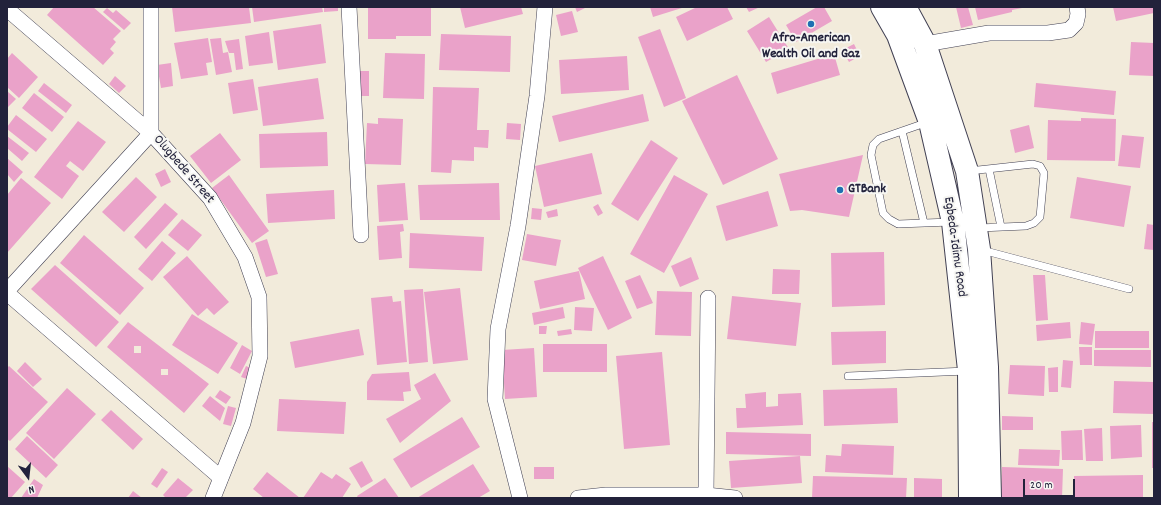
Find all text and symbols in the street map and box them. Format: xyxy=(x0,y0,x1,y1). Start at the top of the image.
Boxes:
marker: Afro-American Wealth Oil and Gaz xyxy=(806,19,816,29)
place label: Afro-American Wealth Oil and Gaz xyxy=(762,31,860,64)
street label: Olugbede Street xyxy=(149,132,217,208)
place label: GTBank xyxy=(848,182,886,198)
marker: GTBank xyxy=(835,185,845,195)
street label: Egbeda-Idimu Road xyxy=(939,196,969,298)
north arrow xyxy=(8,457,48,497)
scale bar xyxy=(1025,471,1077,497)
text: 20 m xyxy=(1030,477,1053,494)
text: N xyxy=(26,480,36,497)

